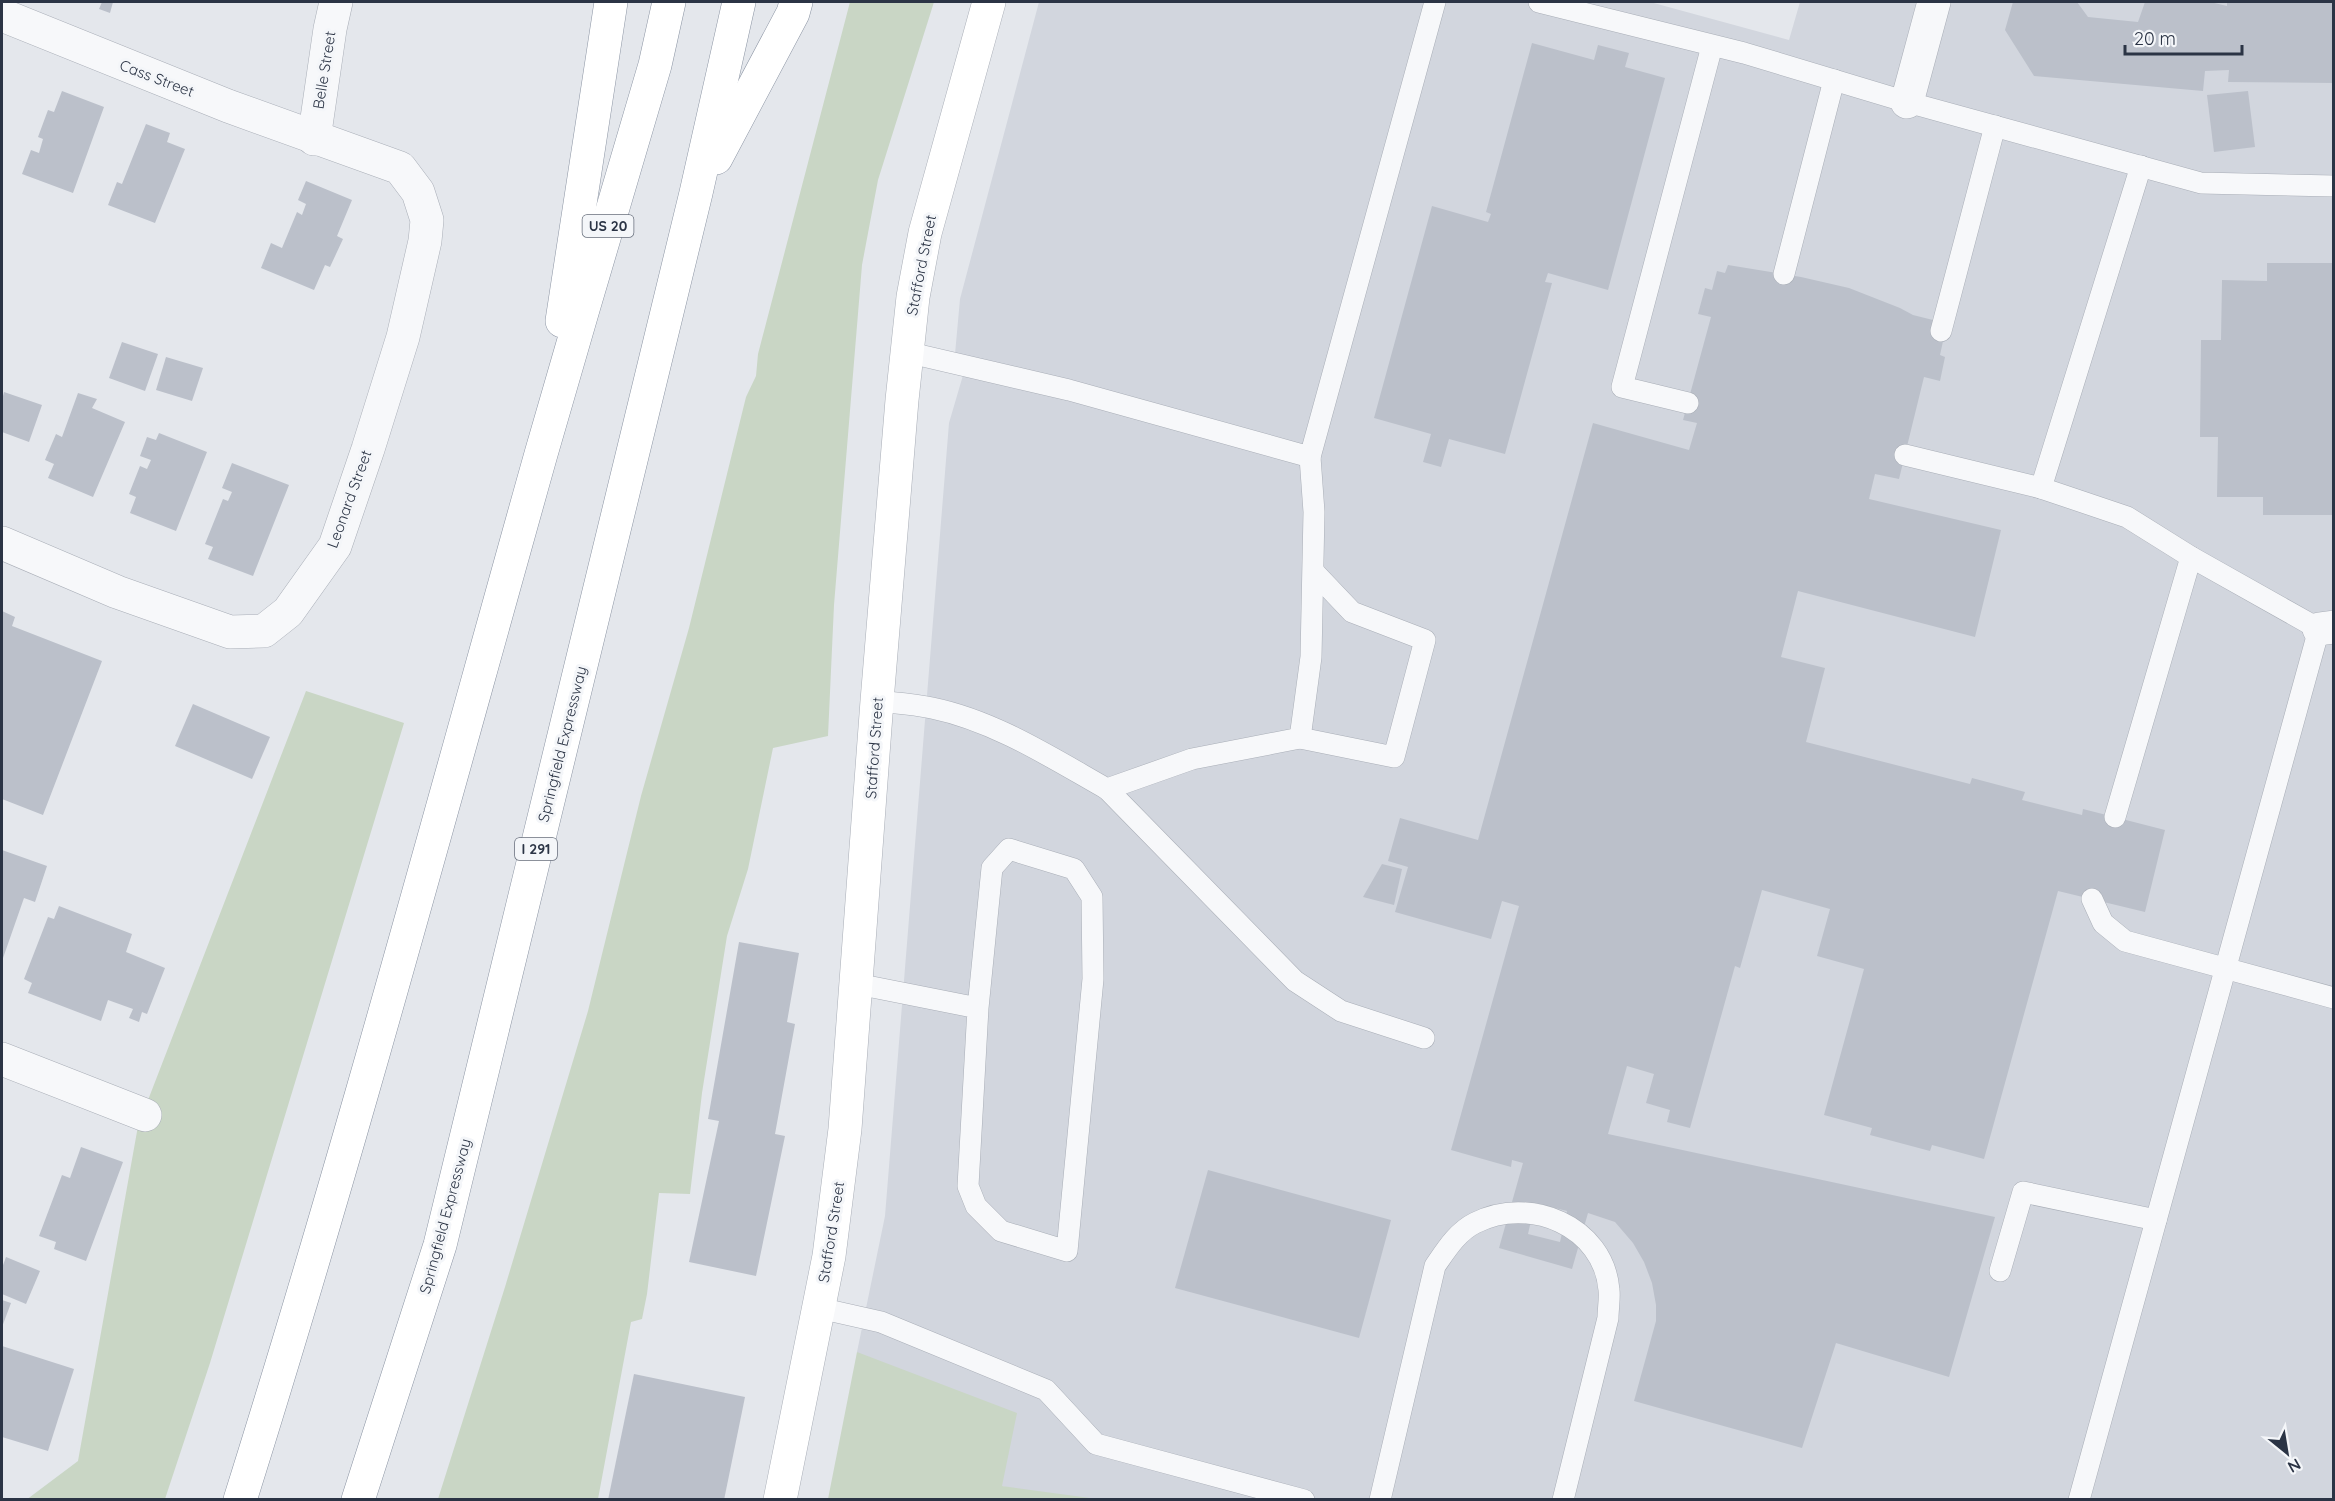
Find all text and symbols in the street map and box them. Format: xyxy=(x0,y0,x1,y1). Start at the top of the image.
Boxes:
scale bar xyxy=(2125,18,2242,56)
text: 20 m xyxy=(2134,27,2176,50)
street label: Belle Street xyxy=(308,30,340,110)
street label: Cass Street xyxy=(117,55,197,101)
street label: Stafford Street xyxy=(902,213,940,317)
road number: US 20 xyxy=(582,215,634,237)
street label: Leonard Street xyxy=(322,447,376,551)
street label: Springfield Expressway xyxy=(533,664,591,824)
street label: Stafford Street xyxy=(861,696,887,800)
road number: I 291 xyxy=(515,838,557,860)
street label: Springfield Expressway xyxy=(415,1136,475,1296)
street label: Stafford Street xyxy=(814,1180,848,1284)
north arrow xyxy=(2257,1423,2317,1483)
text: N xyxy=(2284,1454,2305,1478)

